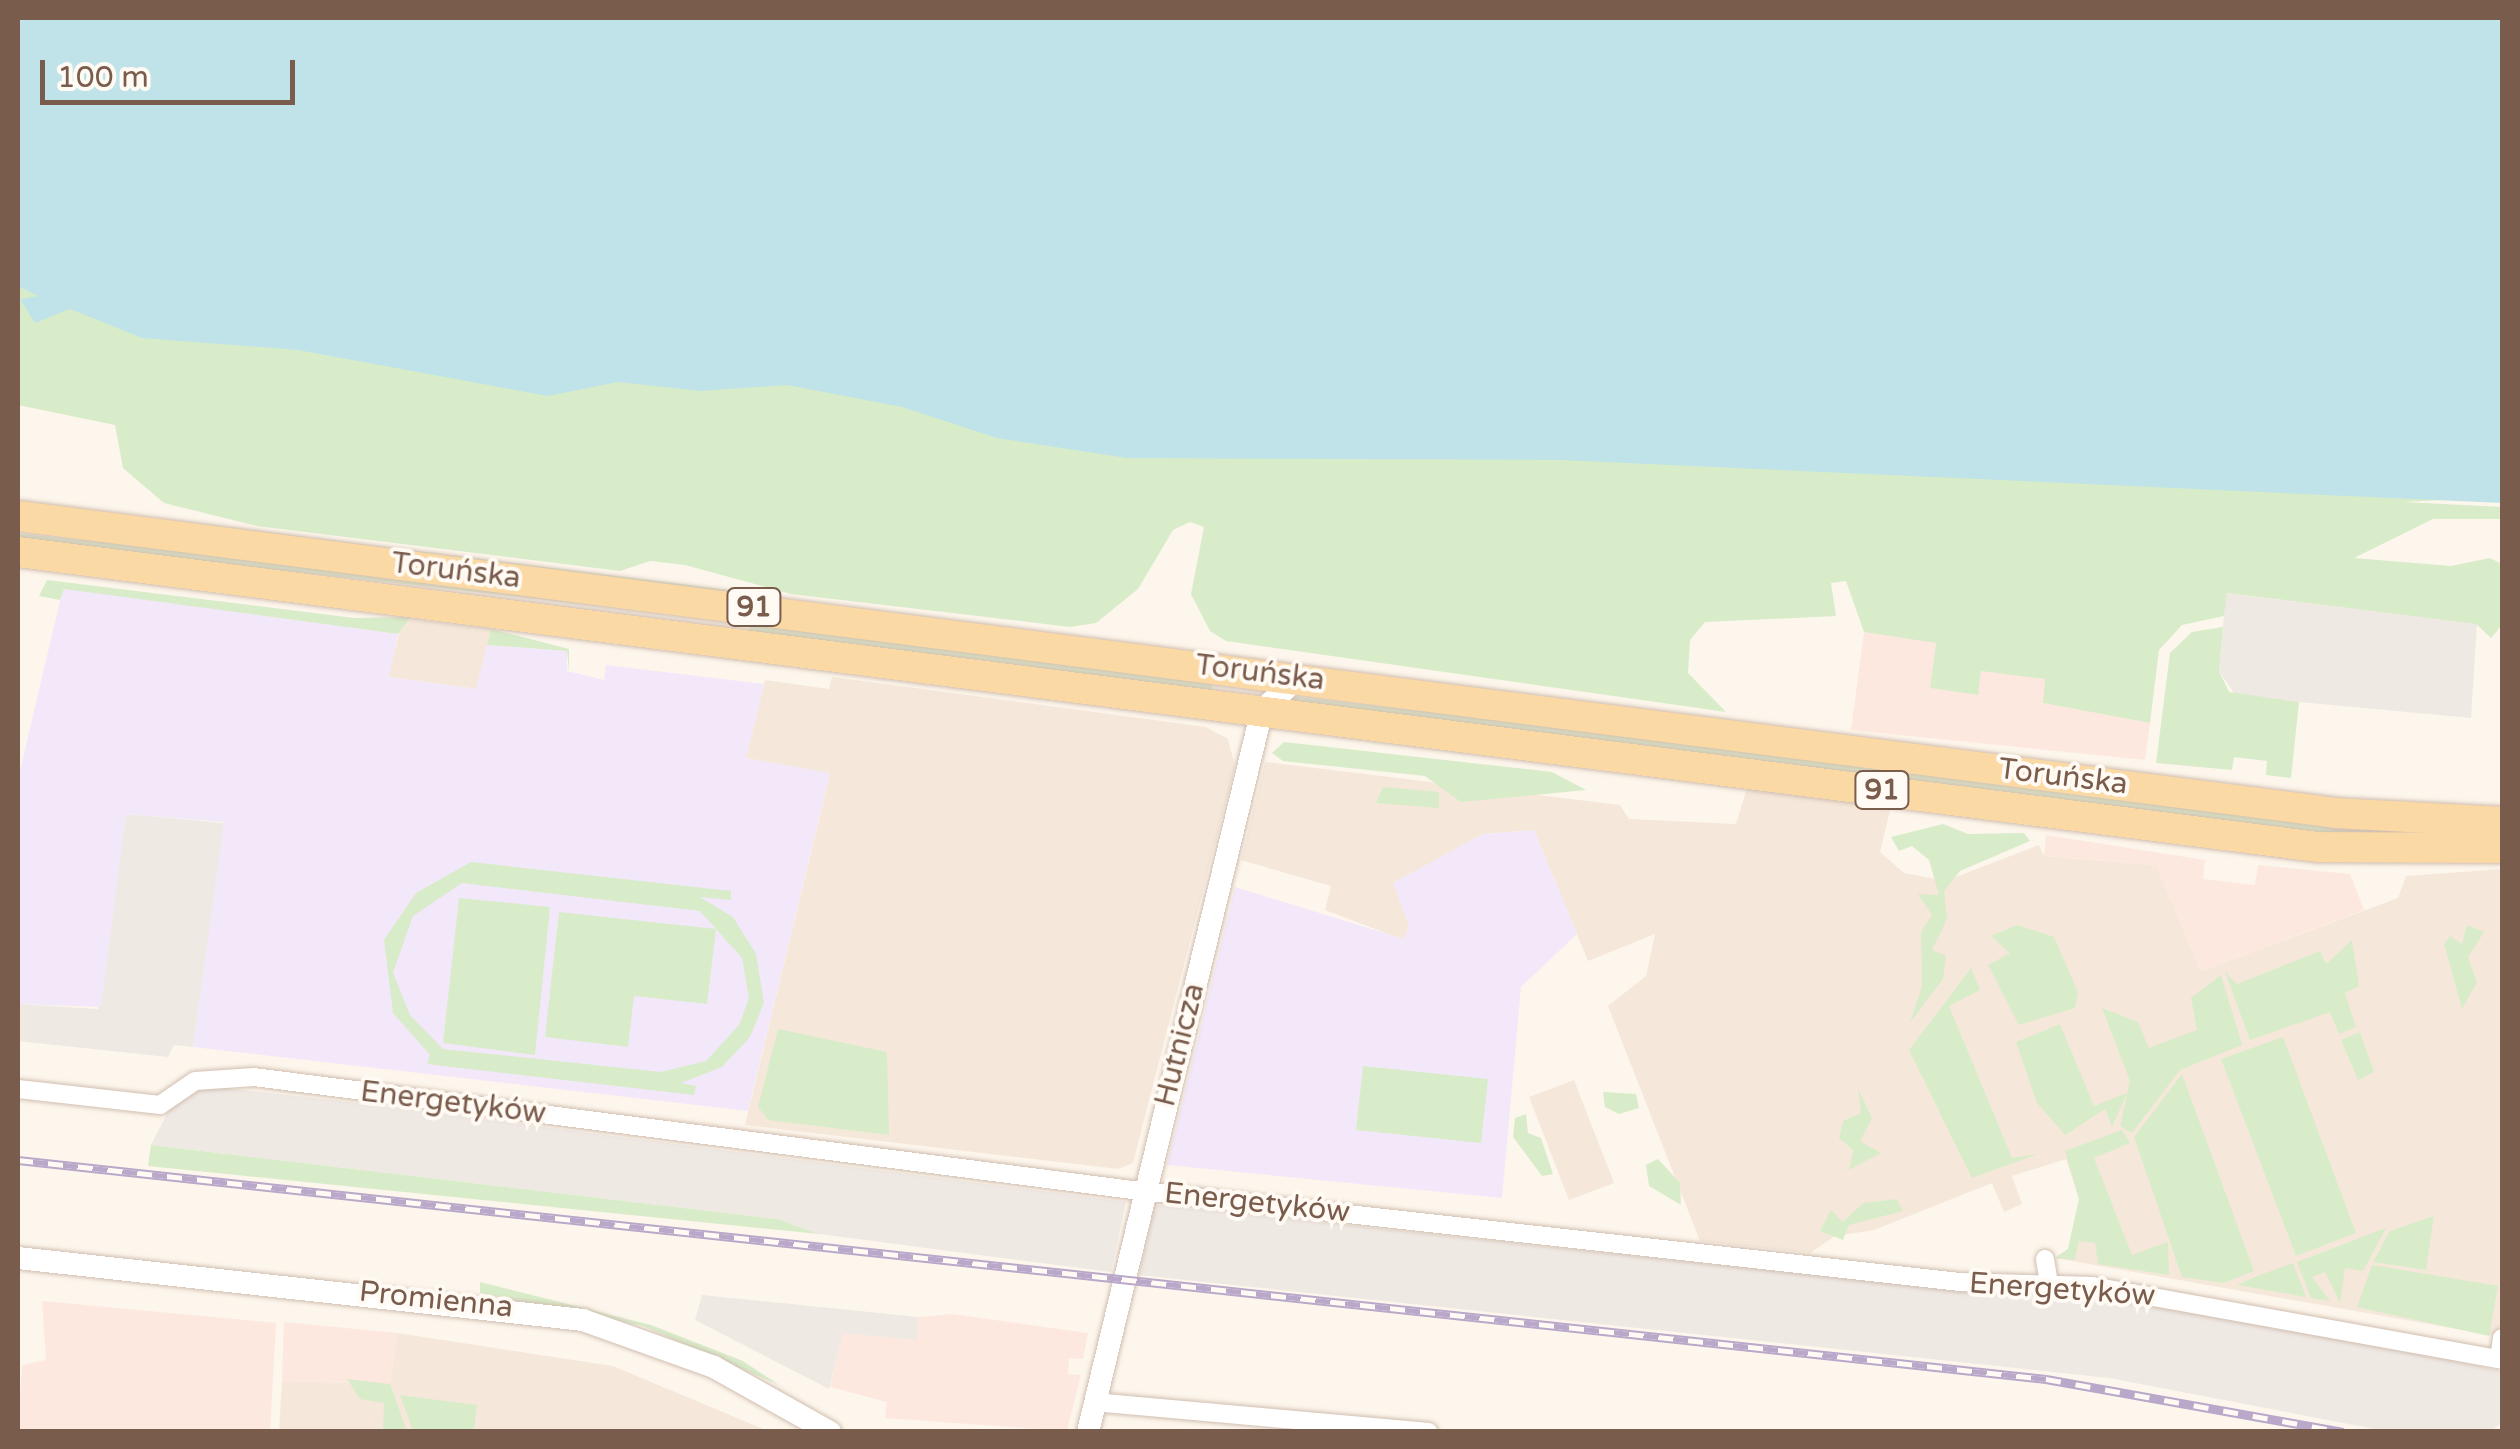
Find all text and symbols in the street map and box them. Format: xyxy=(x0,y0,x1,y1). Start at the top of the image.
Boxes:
scale bar xyxy=(45,40,300,102)
text: 100 m xyxy=(57,59,149,96)
street label: Toruńska xyxy=(389,545,523,597)
road number: 91 xyxy=(724,584,784,630)
street label: Toruńska xyxy=(1193,647,1327,699)
street label: Toruńska xyxy=(1996,751,2130,803)
road number: 91 xyxy=(1852,767,1912,813)
street label: Hutnicza xyxy=(1147,980,1213,1110)
street label: Energetyków xyxy=(358,1074,548,1132)
street label: Energetyków xyxy=(1162,1175,1352,1231)
street label: Energetyków xyxy=(1968,1266,2156,1314)
street label: Promienna xyxy=(357,1274,515,1326)

